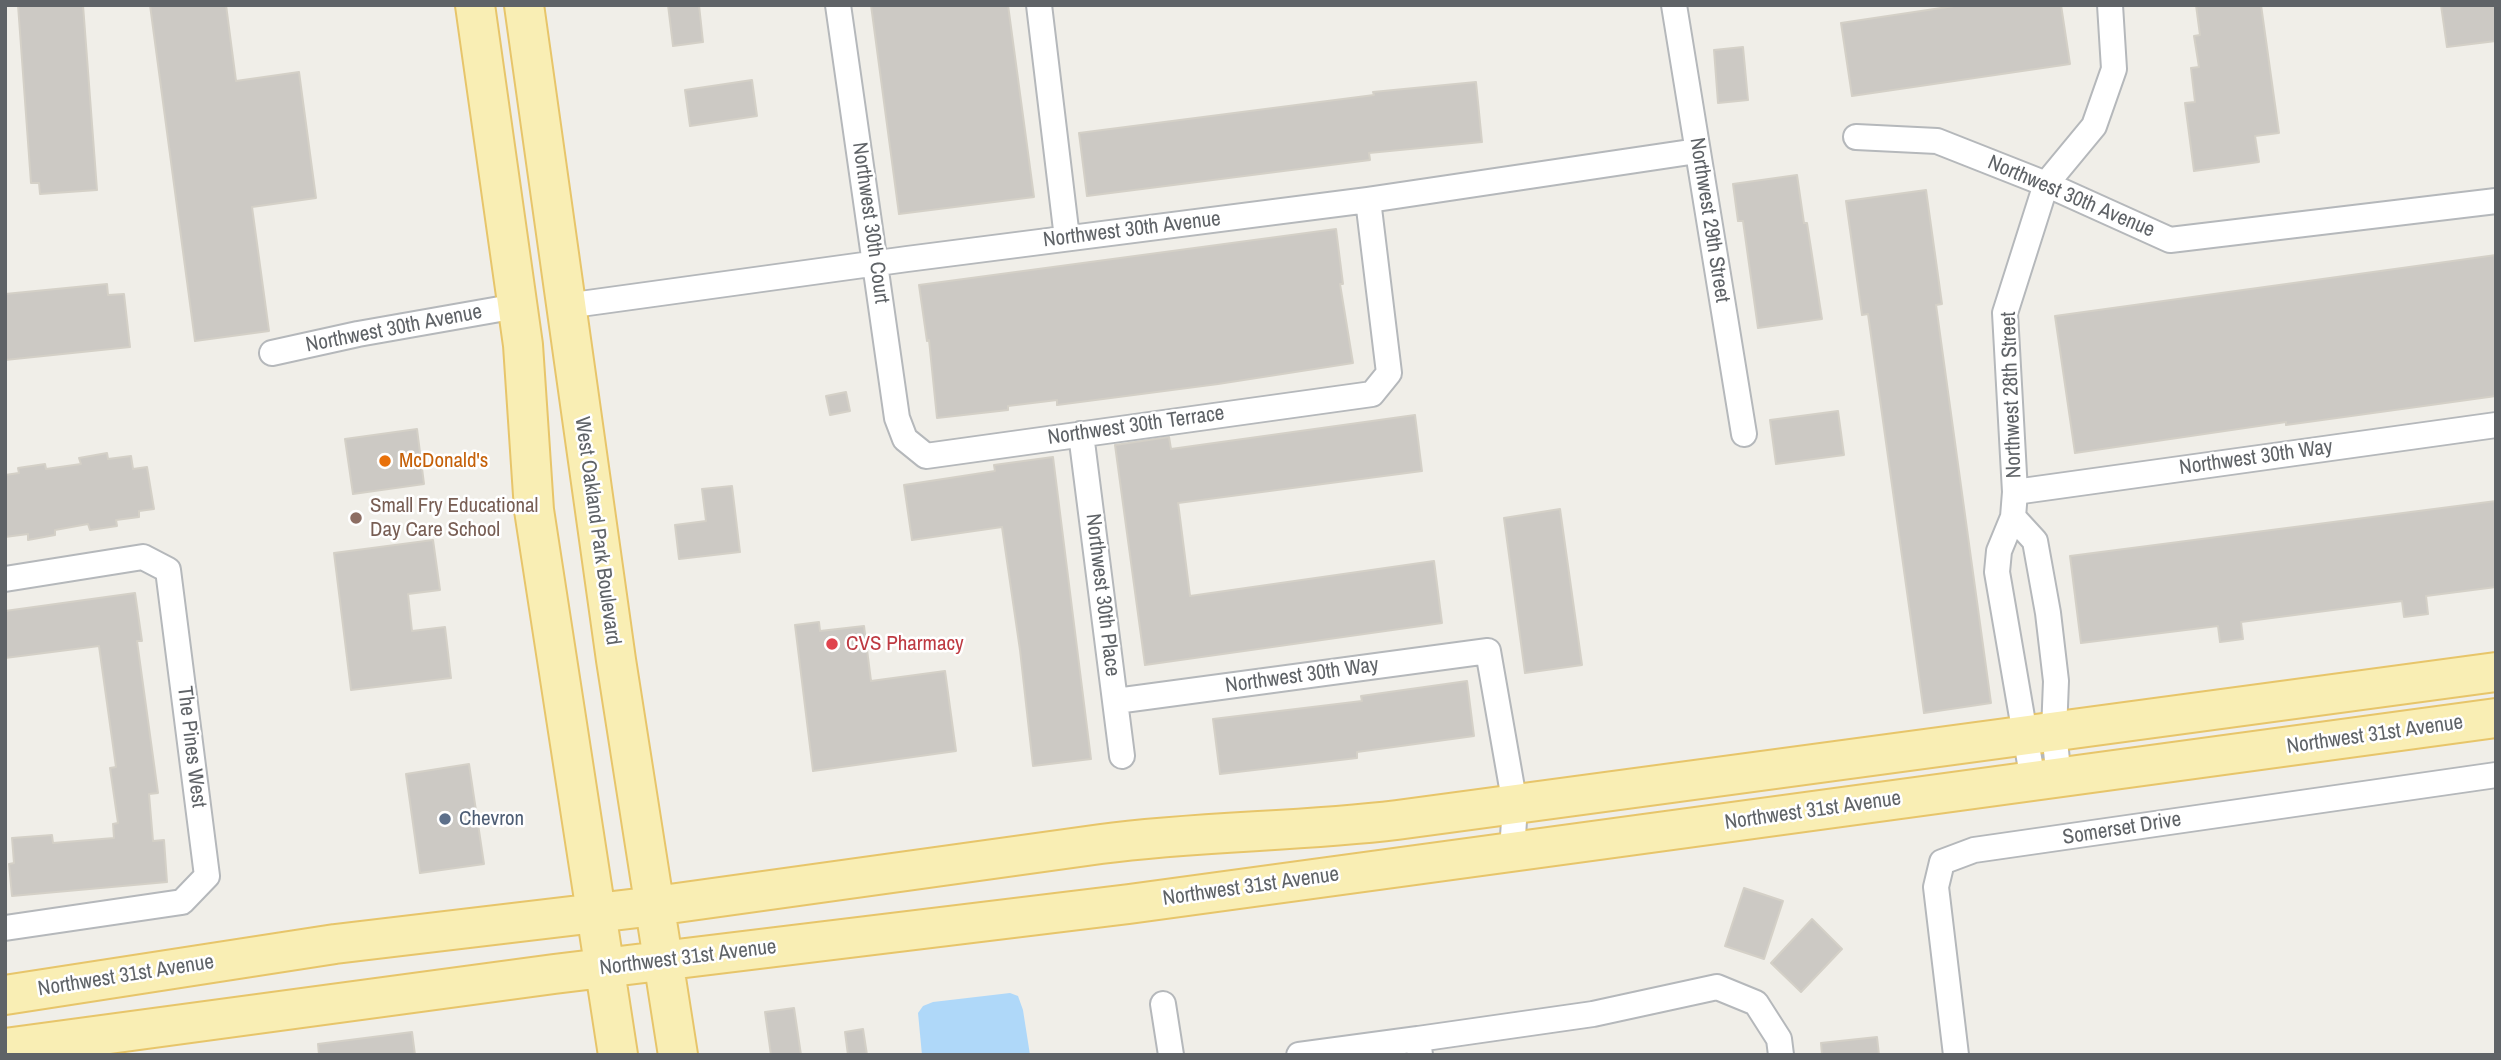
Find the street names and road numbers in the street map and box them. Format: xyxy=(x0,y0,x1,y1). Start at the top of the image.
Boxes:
street label: Northwest 29th Street xyxy=(1684,136,1734,304)
street label: Northwest 30th Court xyxy=(846,141,894,305)
street label: Northwest 30th Avenue xyxy=(1984,150,2158,244)
street label: Northwest 30th Avenue xyxy=(1042,207,1222,253)
street label: Northwest 30th Avenue xyxy=(304,300,484,358)
street label: Northwest 28th Street xyxy=(1997,311,2027,479)
street label: Northwest 30th Terrace xyxy=(1046,401,1226,451)
street label: West Oakland Park Boulevard xyxy=(568,415,626,647)
street label: Northwest 30th Way xyxy=(2178,435,2334,481)
street label: Northwest 30th Place xyxy=(1080,512,1124,678)
street label: Northwest 30th Way xyxy=(1224,653,1380,699)
street label: The Pines West xyxy=(171,685,211,809)
street label: Northwest 31st Avenue xyxy=(2285,710,2465,760)
street label: Northwest 31st Avenue xyxy=(1723,786,1903,836)
street label: Somerset Drive xyxy=(2061,807,2183,851)
street label: Northwest 31st Avenue xyxy=(1161,862,1341,912)
street label: Northwest 31st Avenue xyxy=(598,935,778,981)
street label: Northwest 31st Avenue xyxy=(36,950,216,1002)

